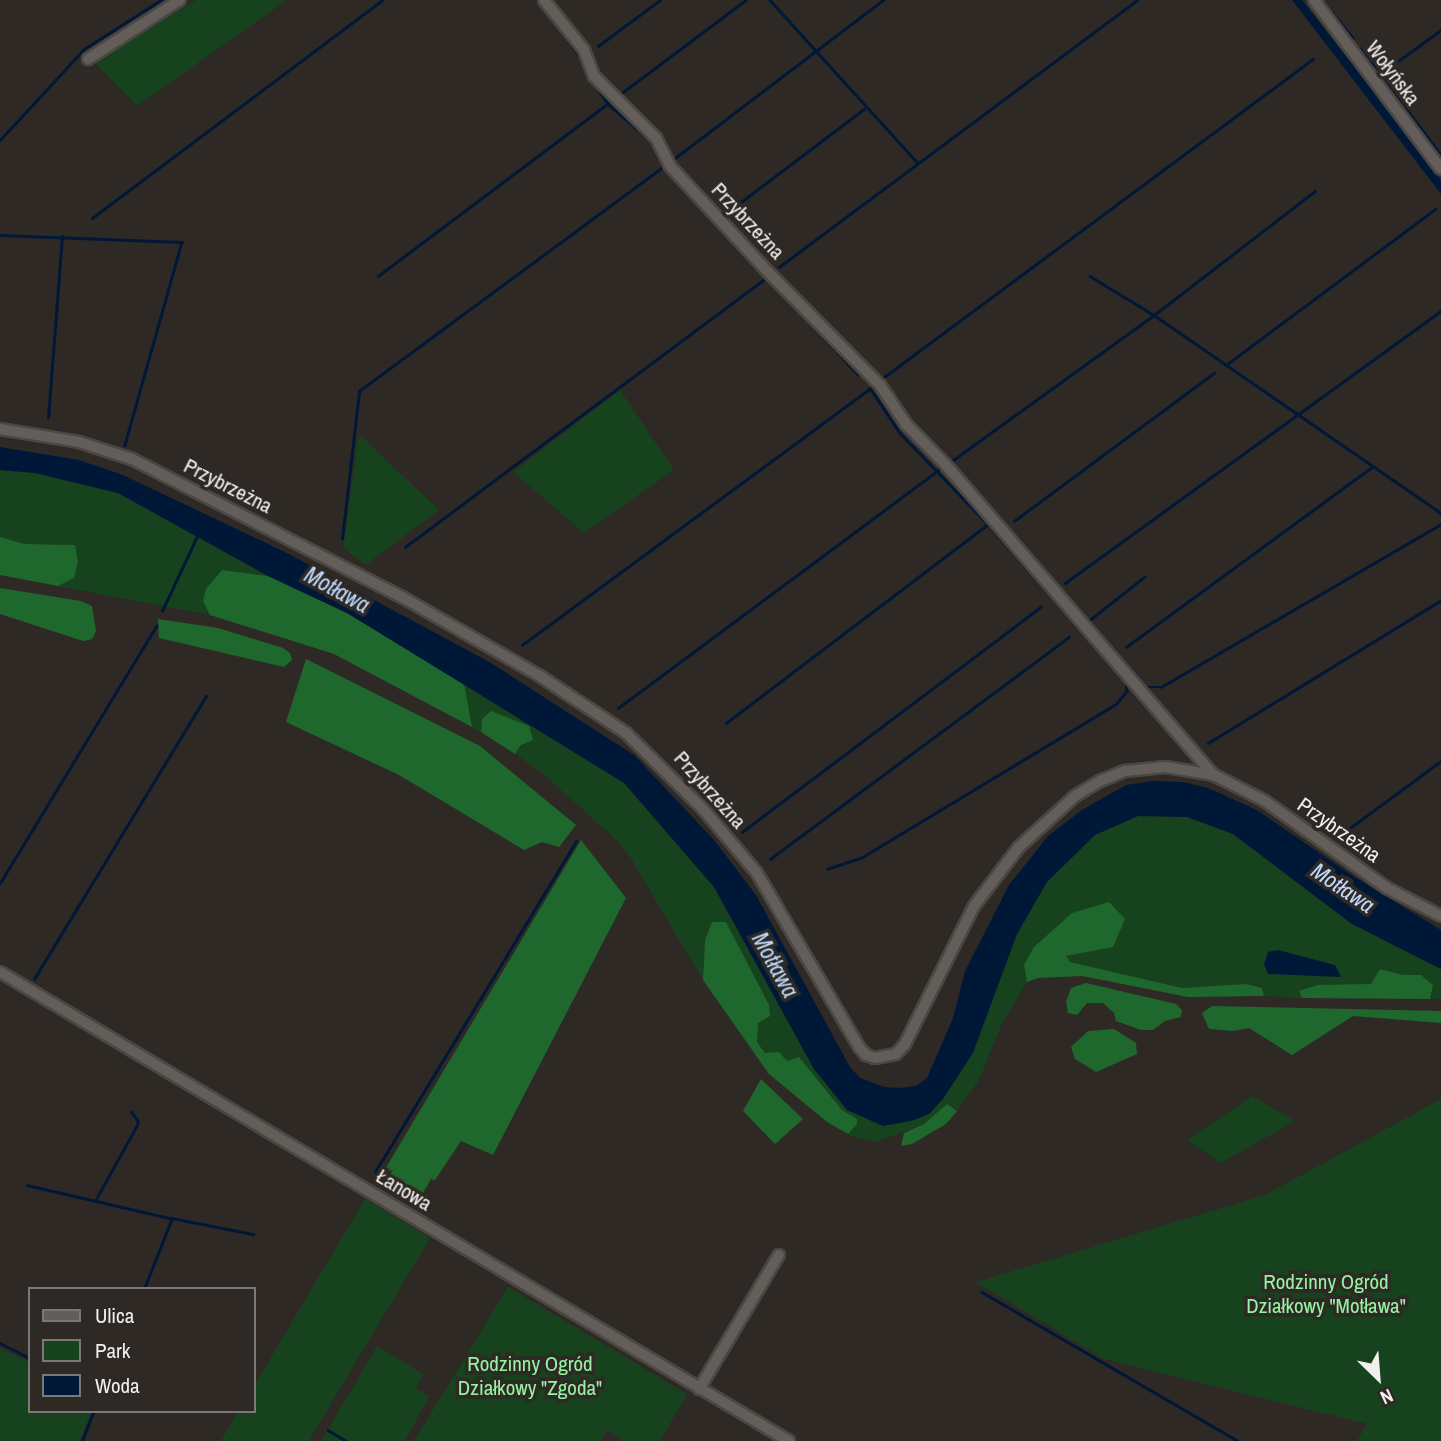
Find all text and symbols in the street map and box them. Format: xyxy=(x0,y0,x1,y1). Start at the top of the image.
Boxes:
street label: Wołyńska xyxy=(1361,36,1425,110)
street label: Przybrzeżna xyxy=(706,177,790,265)
street label: Przybrzeżna xyxy=(180,453,276,519)
water label: Motława xyxy=(300,561,374,619)
street label: Przybrzeżna xyxy=(669,746,751,834)
street label: Przybrzeżna xyxy=(1293,792,1385,868)
water label: Motława xyxy=(1306,857,1380,919)
water label: Motława xyxy=(746,928,804,1002)
street label: Łanowa xyxy=(372,1164,436,1216)
park label: Rodzinny Ogród Działkowy "Motława" xyxy=(1246,1269,1406,1319)
legend xyxy=(28,1287,256,1413)
text: Ulica xyxy=(95,1301,134,1330)
text: Park xyxy=(95,1336,130,1365)
north arrow xyxy=(1343,1343,1413,1413)
park label: Rodzinny Ogród Działkowy "Zgoda" xyxy=(458,1351,602,1401)
text: Woda xyxy=(95,1371,140,1400)
text: N xyxy=(1376,1383,1397,1411)

